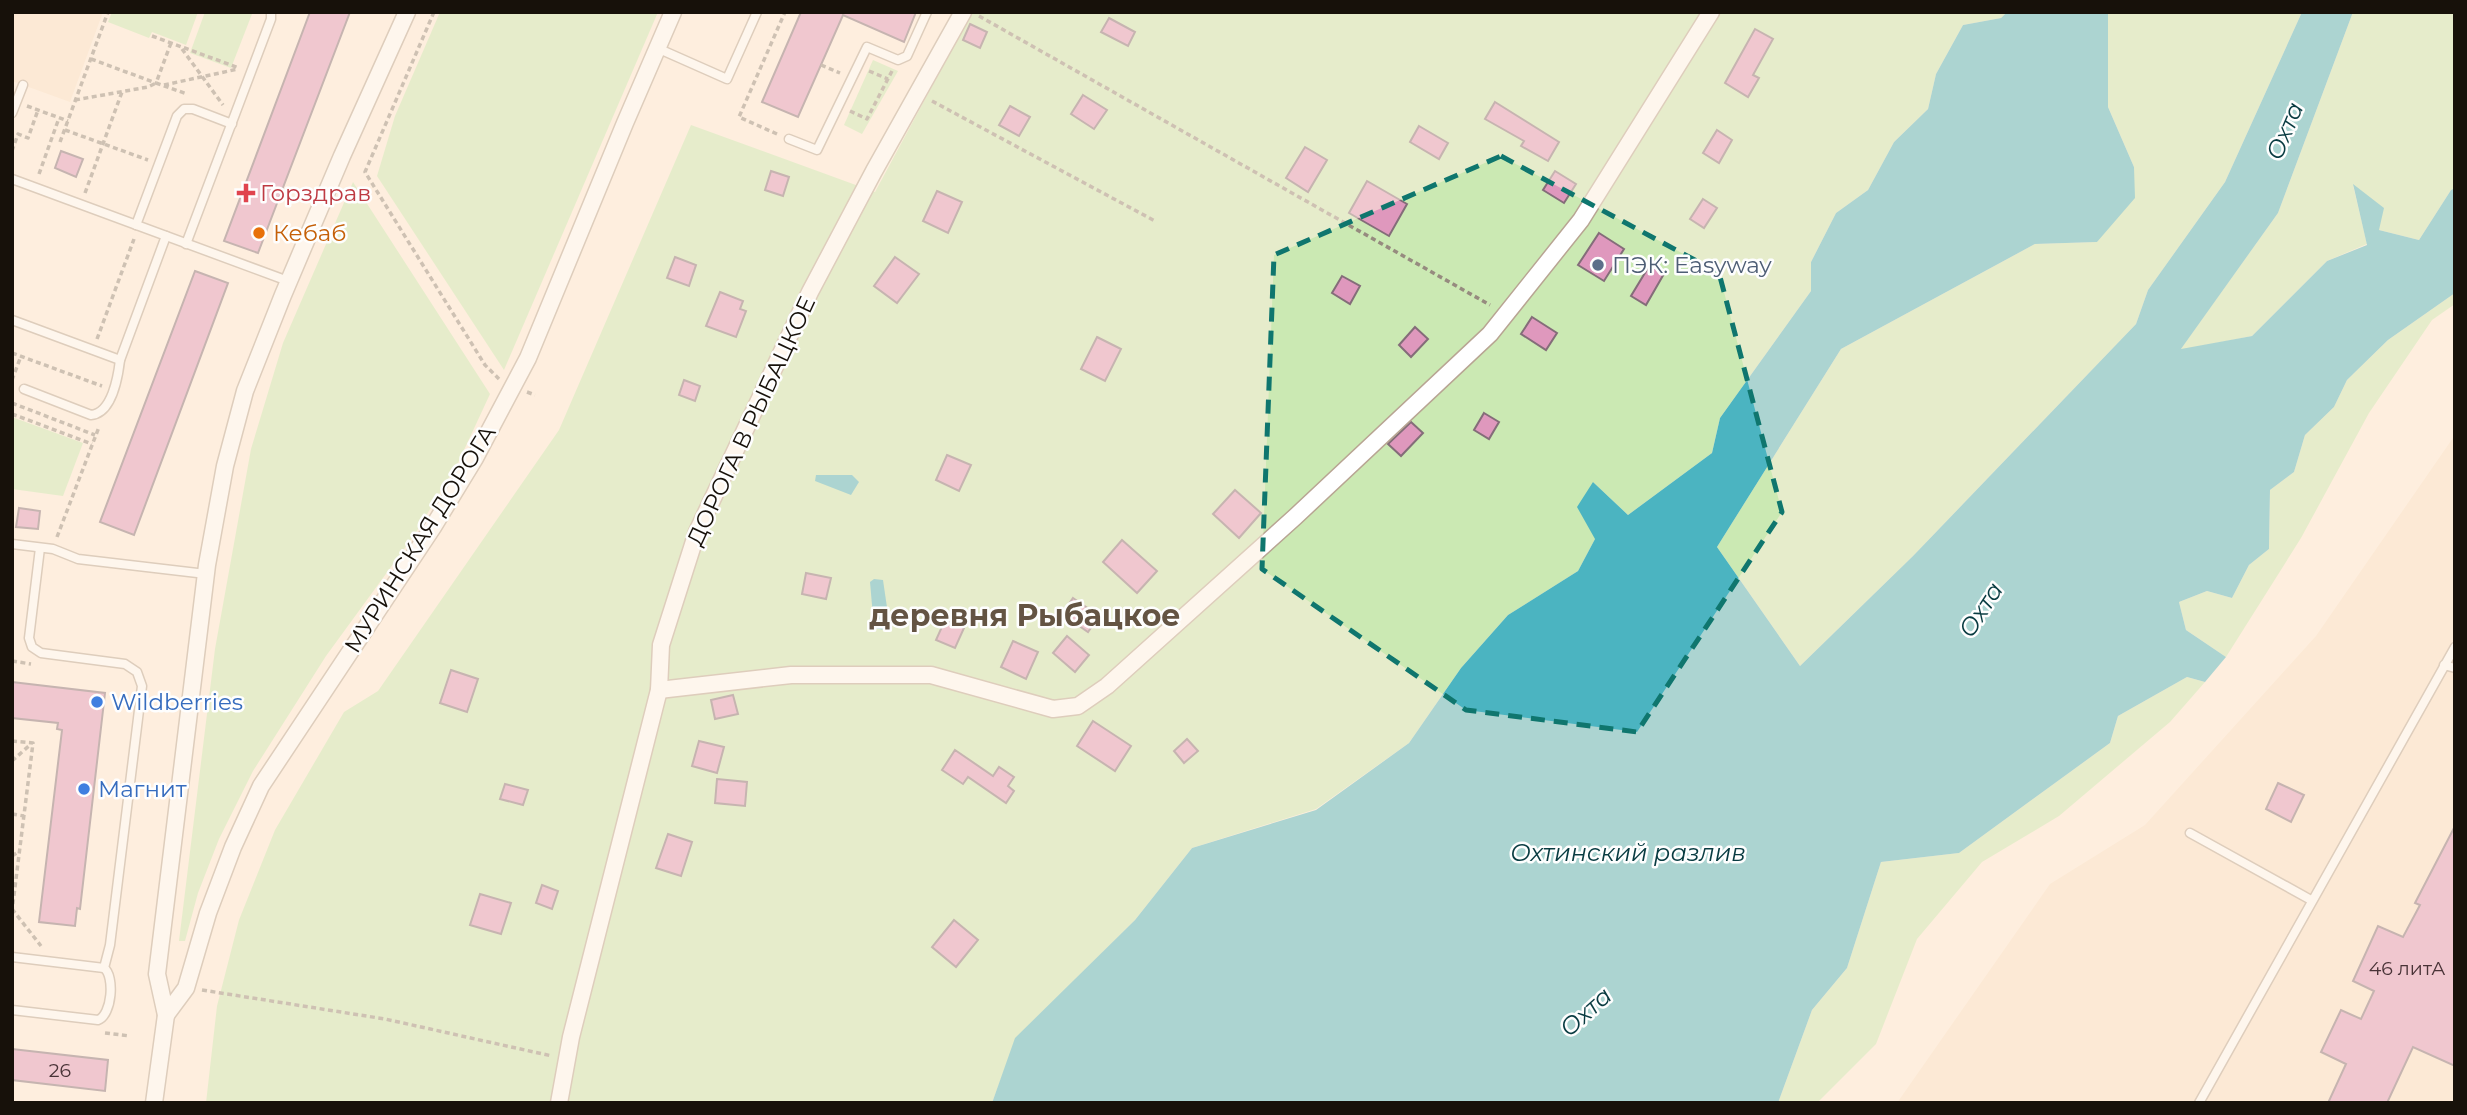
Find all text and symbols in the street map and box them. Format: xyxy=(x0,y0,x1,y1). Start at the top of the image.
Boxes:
water label: Охта xyxy=(2259,98,2310,164)
place label: Горздрав xyxy=(260,179,371,207)
marker: Горздрав xyxy=(238,185,254,201)
place label: Кебаб xyxy=(273,219,346,247)
marker: Кебаб xyxy=(251,225,267,241)
place label: ПЭК: Easyway xyxy=(1612,251,1772,279)
marker: ПЭК: Easyway xyxy=(1590,257,1606,273)
street label: ДОРОГА В РЫБАЦКОЕ xyxy=(681,292,821,550)
street label: МУРИНСКАЯ ДОРОГА xyxy=(338,420,502,658)
water label: Охта xyxy=(1952,577,2009,643)
district label: деревня Рыбацкое xyxy=(869,597,1181,634)
place label: Wildberries xyxy=(111,688,243,716)
marker: Wildberries xyxy=(89,694,105,710)
place label: Магнит xyxy=(98,775,187,803)
marker: Магнит xyxy=(76,781,92,797)
water label: Охтинский разлив xyxy=(1510,838,1746,867)
house number: 46 литА xyxy=(2369,957,2445,980)
water label: Охта xyxy=(1554,981,1618,1042)
house number: 26 xyxy=(49,1059,71,1082)

